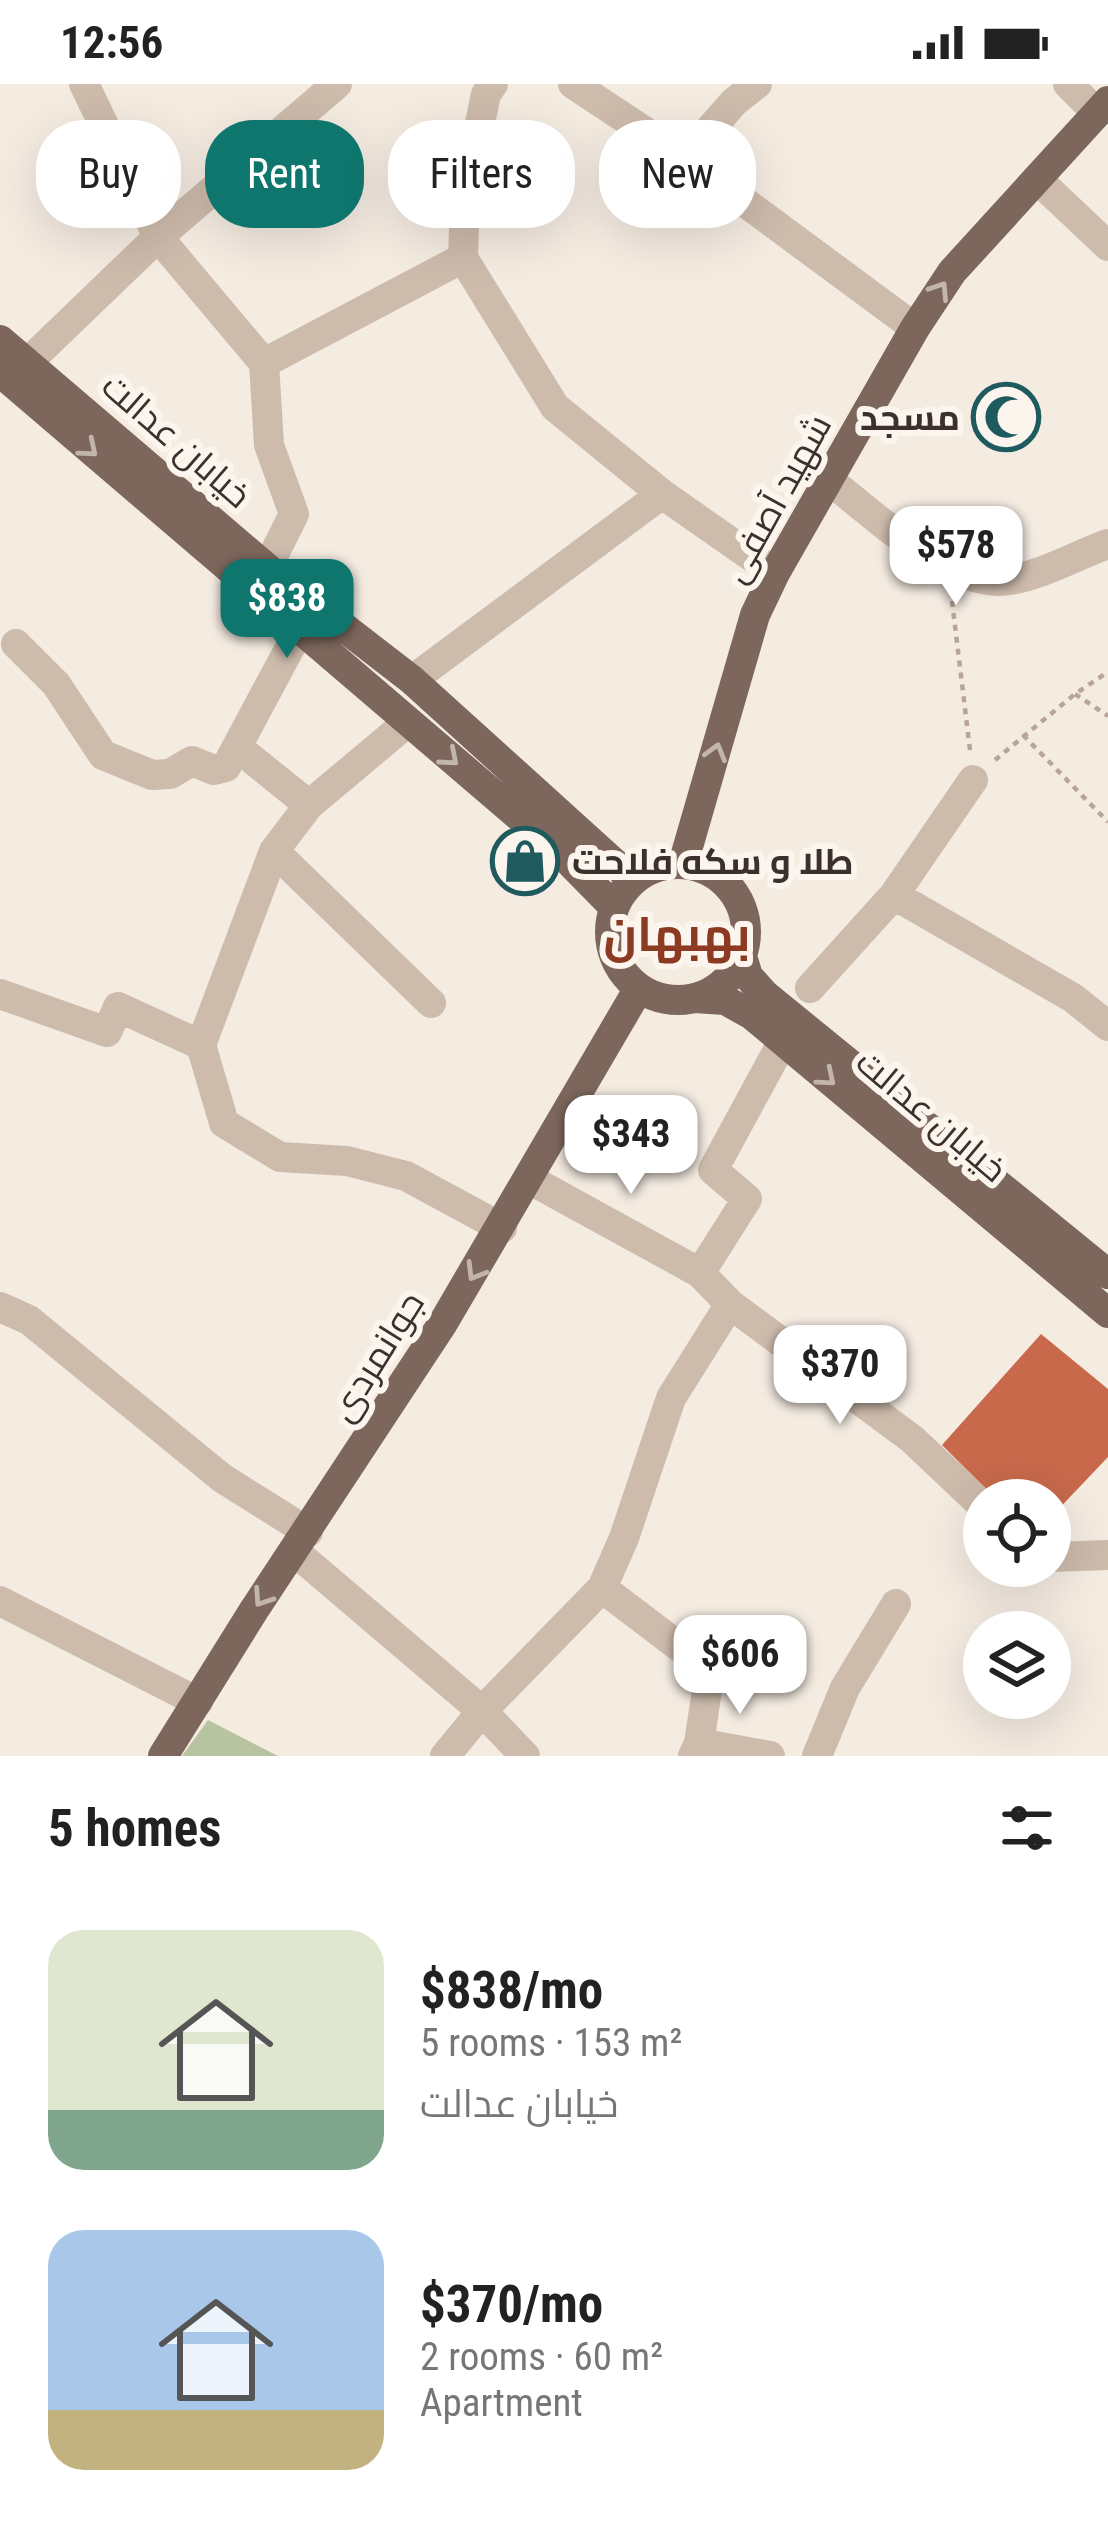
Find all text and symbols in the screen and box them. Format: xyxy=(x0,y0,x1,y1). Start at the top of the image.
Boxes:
text: 12:56 xyxy=(60,16,163,69)
chip: Buy xyxy=(36,120,181,228)
chip: Rent xyxy=(205,120,364,228)
chip: Filters xyxy=(388,120,575,228)
chip: New xyxy=(599,120,756,228)
one-way arrow xyxy=(925,282,947,304)
street label: خیابان عدالت xyxy=(93,365,259,517)
mosque icon: مسجد xyxy=(971,382,1041,452)
place label: مسجد xyxy=(860,397,960,439)
street label: شهید آصفی xyxy=(713,407,840,590)
one-way arrow xyxy=(76,435,98,457)
pin: $578 xyxy=(885,506,1027,608)
text: $578 xyxy=(917,522,995,568)
pin: $838 xyxy=(216,559,358,661)
text: $838 xyxy=(248,575,326,621)
one-way arrow xyxy=(702,742,727,763)
one-way arrow xyxy=(436,743,458,765)
shop icon: طلا و سکه فلاحت xyxy=(490,826,560,896)
place label: طلا و سکه فلاحت xyxy=(572,841,854,883)
district label: بهبهان xyxy=(603,906,751,964)
street label: خیابان عدالت xyxy=(848,1041,1015,1191)
one-way arrow xyxy=(813,1064,835,1085)
pin: $343 xyxy=(560,1095,702,1197)
text: $343 xyxy=(592,1111,670,1157)
one-way arrow xyxy=(467,1258,489,1280)
street label: جوانمردی xyxy=(321,1284,433,1429)
pin: $370 xyxy=(769,1325,911,1427)
text: $370 xyxy=(801,1341,879,1387)
map controls xyxy=(963,1479,1071,1719)
button: locate xyxy=(963,1479,1071,1587)
one-way arrow xyxy=(255,1585,277,1607)
button: layers xyxy=(963,1611,1071,1719)
pin: $606 xyxy=(669,1615,811,1717)
text: $606 xyxy=(701,1631,779,1677)
icon: filters xyxy=(994,1795,1060,1861)
text: 5 homes xyxy=(48,1799,221,1858)
text: $838/mo xyxy=(420,1961,603,2020)
icon: home xyxy=(144,1978,288,2122)
text: 5 rooms · 153 m² xyxy=(420,2020,682,2066)
text: خیابان عدالت xyxy=(420,2081,619,2127)
text: $370/mo xyxy=(420,2275,603,2334)
icon: home xyxy=(144,2278,288,2422)
text: 2 rooms · 60 m² xyxy=(420,2334,663,2380)
text: Apartment xyxy=(420,2380,583,2426)

